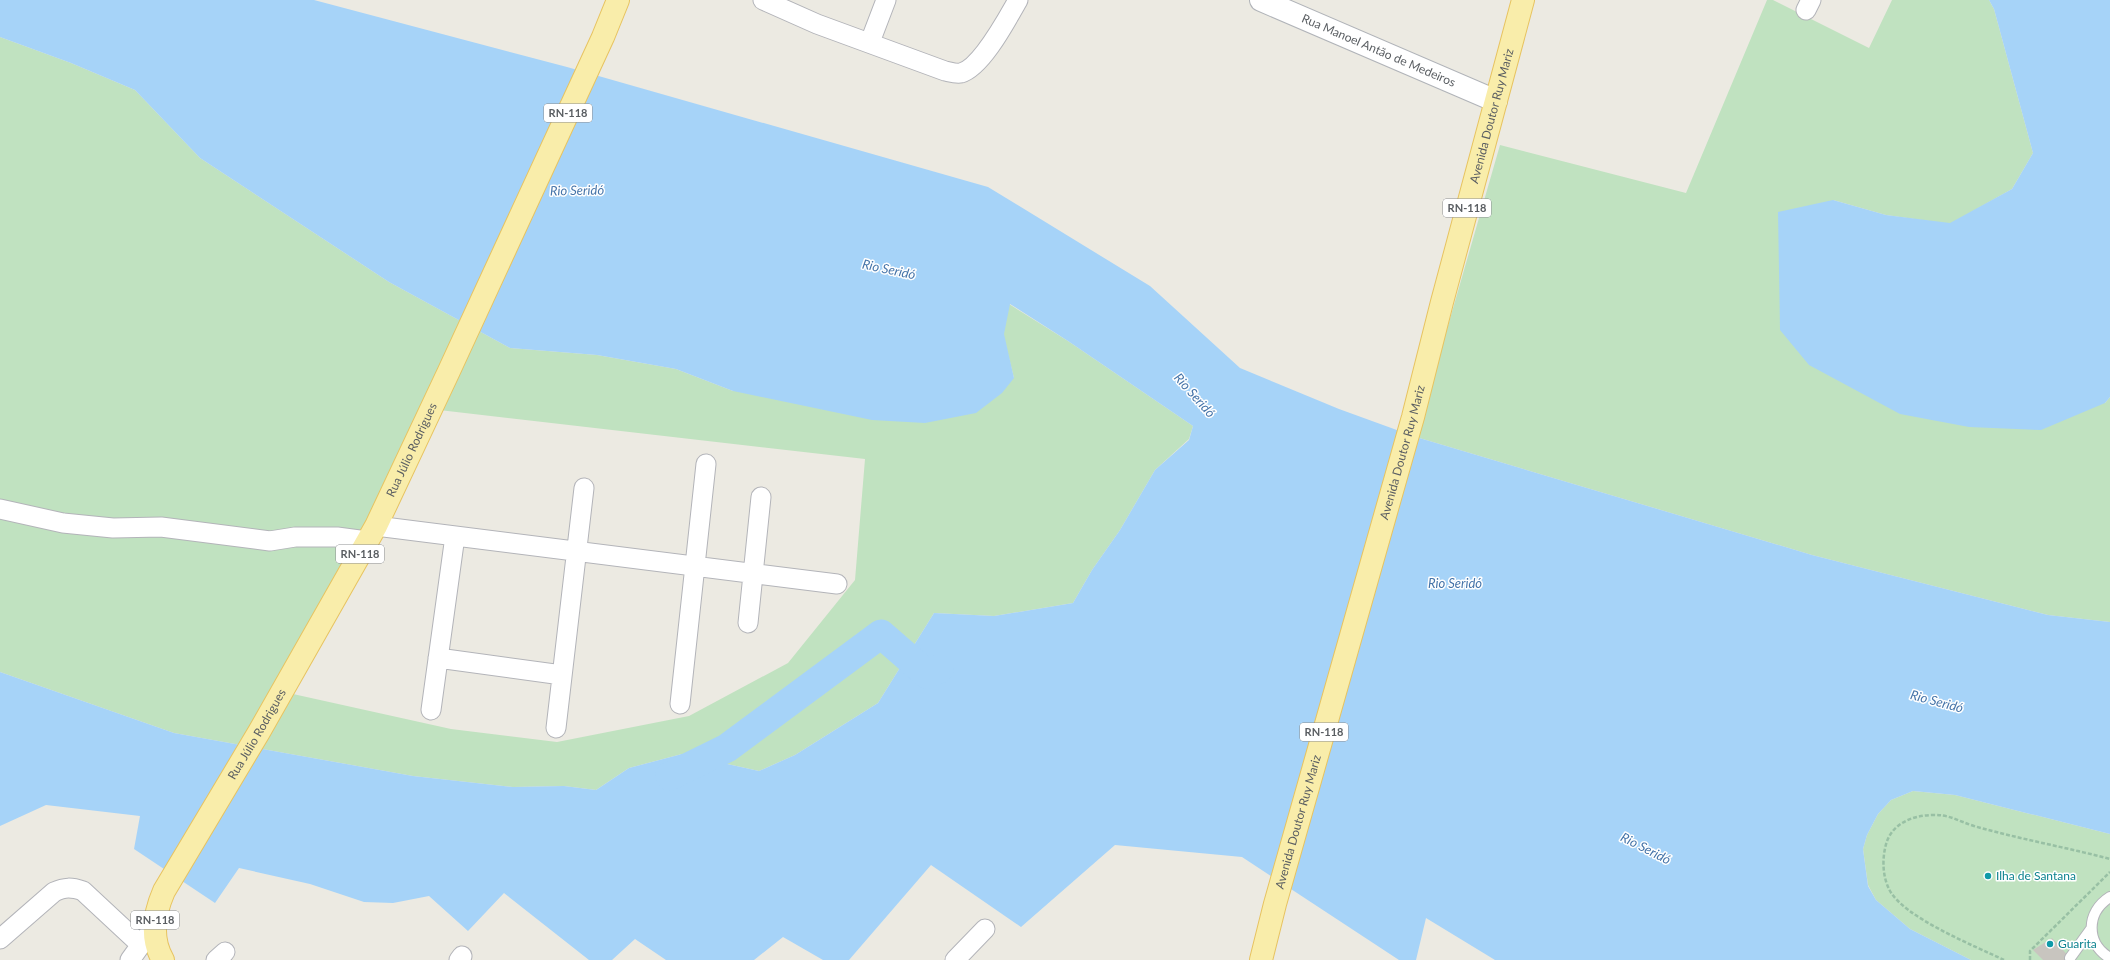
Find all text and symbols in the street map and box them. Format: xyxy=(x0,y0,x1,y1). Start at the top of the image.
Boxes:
street label: Rua Manoel Antão de Medeiros xyxy=(1300,10,1458,90)
street label: Avenida Doutor Ruy Mariz xyxy=(1466,46,1517,185)
road number: RN-118 xyxy=(544,104,592,122)
water label: Rio Seridó xyxy=(550,182,604,198)
road number: RN-118 xyxy=(1443,199,1491,217)
water label: Rio Seridó xyxy=(861,256,917,283)
water label: Rio Seridó xyxy=(1171,370,1219,421)
street label: Avenida Doutor Ruy Mariz xyxy=(1376,383,1428,521)
street label: Rua Júlio Rodrigues xyxy=(383,400,440,499)
road number: RN-118 xyxy=(336,545,384,563)
water label: Rio Seridó xyxy=(1428,575,1482,591)
street label: Rua Júlio Rodrigues xyxy=(224,686,289,782)
water label: Rio Seridó xyxy=(1909,686,1965,716)
road number: RN-118 xyxy=(1300,723,1348,741)
street label: Avenida Doutor Ruy Mariz xyxy=(1272,752,1324,891)
water label: Rio Seridó xyxy=(1618,829,1674,868)
place label: Ilha de Santana xyxy=(1996,868,2076,883)
marker: Ilha de Santana xyxy=(1983,871,1993,881)
road number: RN-118 xyxy=(131,911,179,929)
place label: Guarita xyxy=(2058,936,2097,951)
marker: Guarita xyxy=(2045,939,2055,949)

